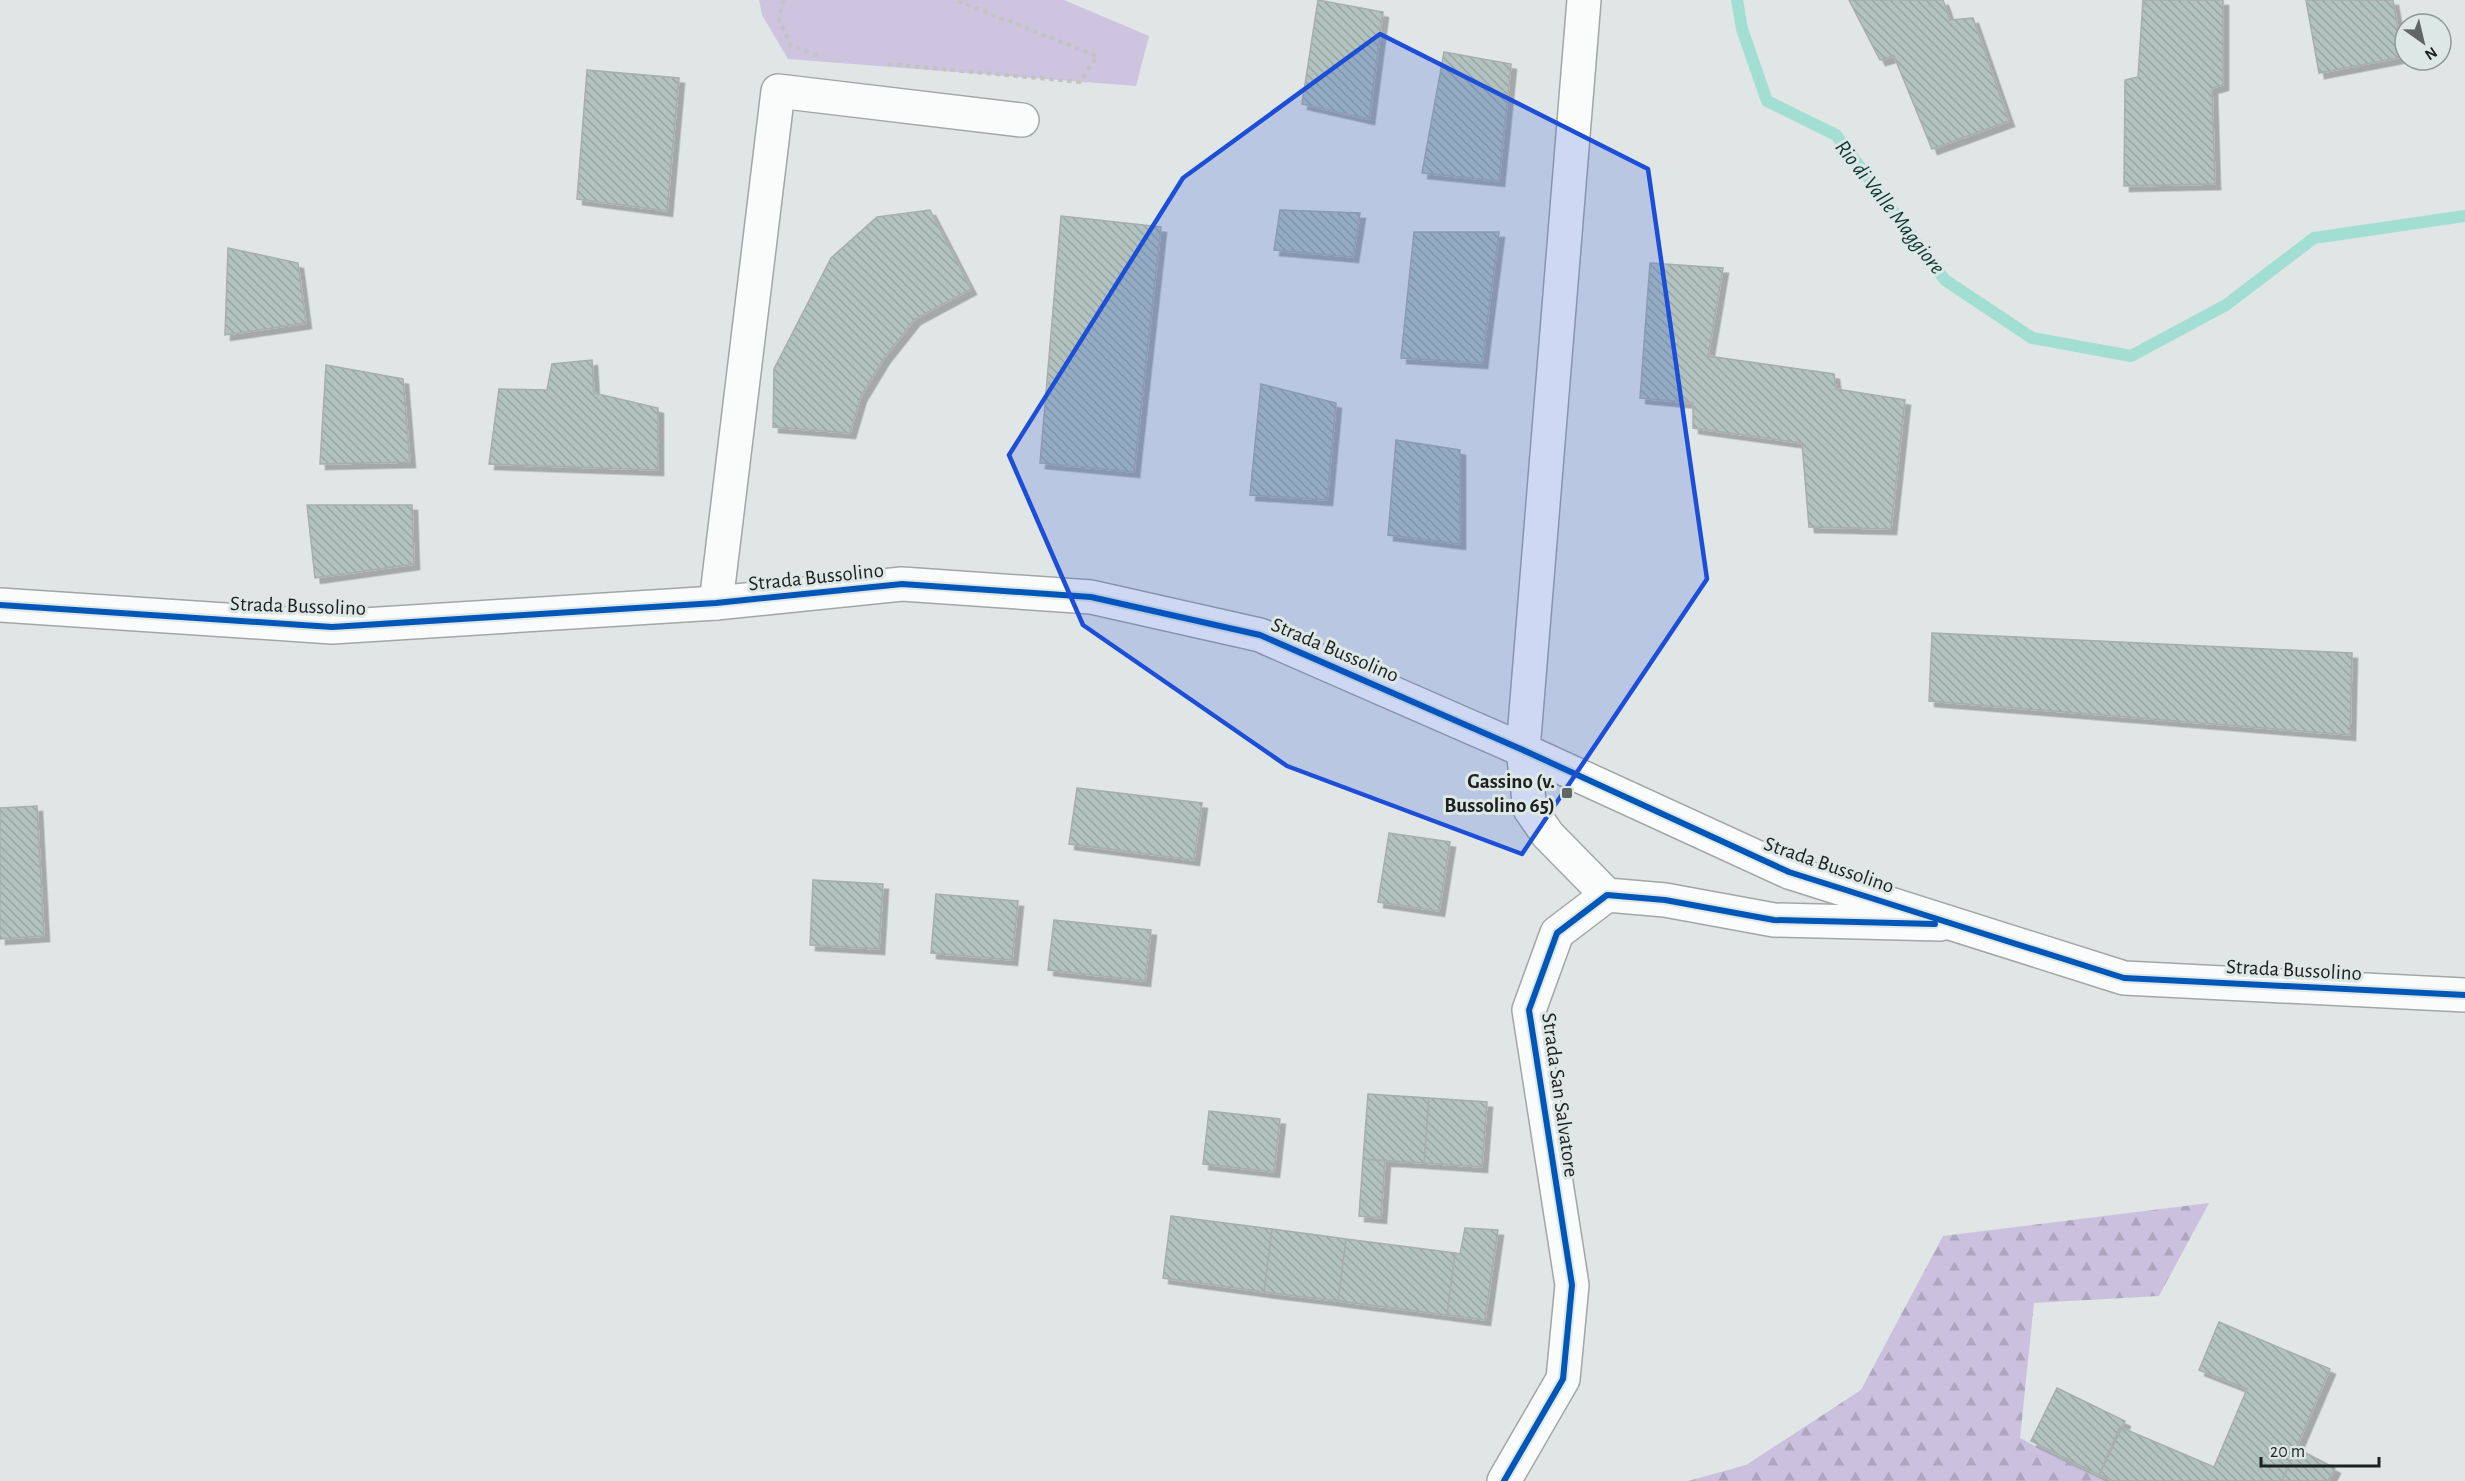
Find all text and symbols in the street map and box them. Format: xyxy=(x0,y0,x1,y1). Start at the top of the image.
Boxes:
north arrow xyxy=(2393,12,2453,72)
text: N xyxy=(2422,44,2440,63)
water label: Rio di Valle Maggiore xyxy=(1831,136,1949,278)
street label: Strada Bussolino xyxy=(747,559,885,595)
street label: Strada Bussolino xyxy=(230,593,366,619)
street label: Strada Bussolino xyxy=(1268,614,1402,686)
place label: Gassino (v. Bussolino 65) xyxy=(1444,771,1555,816)
marker: Gassino (v. Bussolino 65) xyxy=(1560,786,1574,800)
street label: Strada Bussolino xyxy=(1761,833,1897,897)
street label: Strada Bussolino xyxy=(2225,956,2363,984)
street label: Strada San Salvatore xyxy=(1538,1011,1582,1179)
scale bar xyxy=(2261,1430,2380,1468)
text: 20 m xyxy=(2270,1443,2305,1461)

